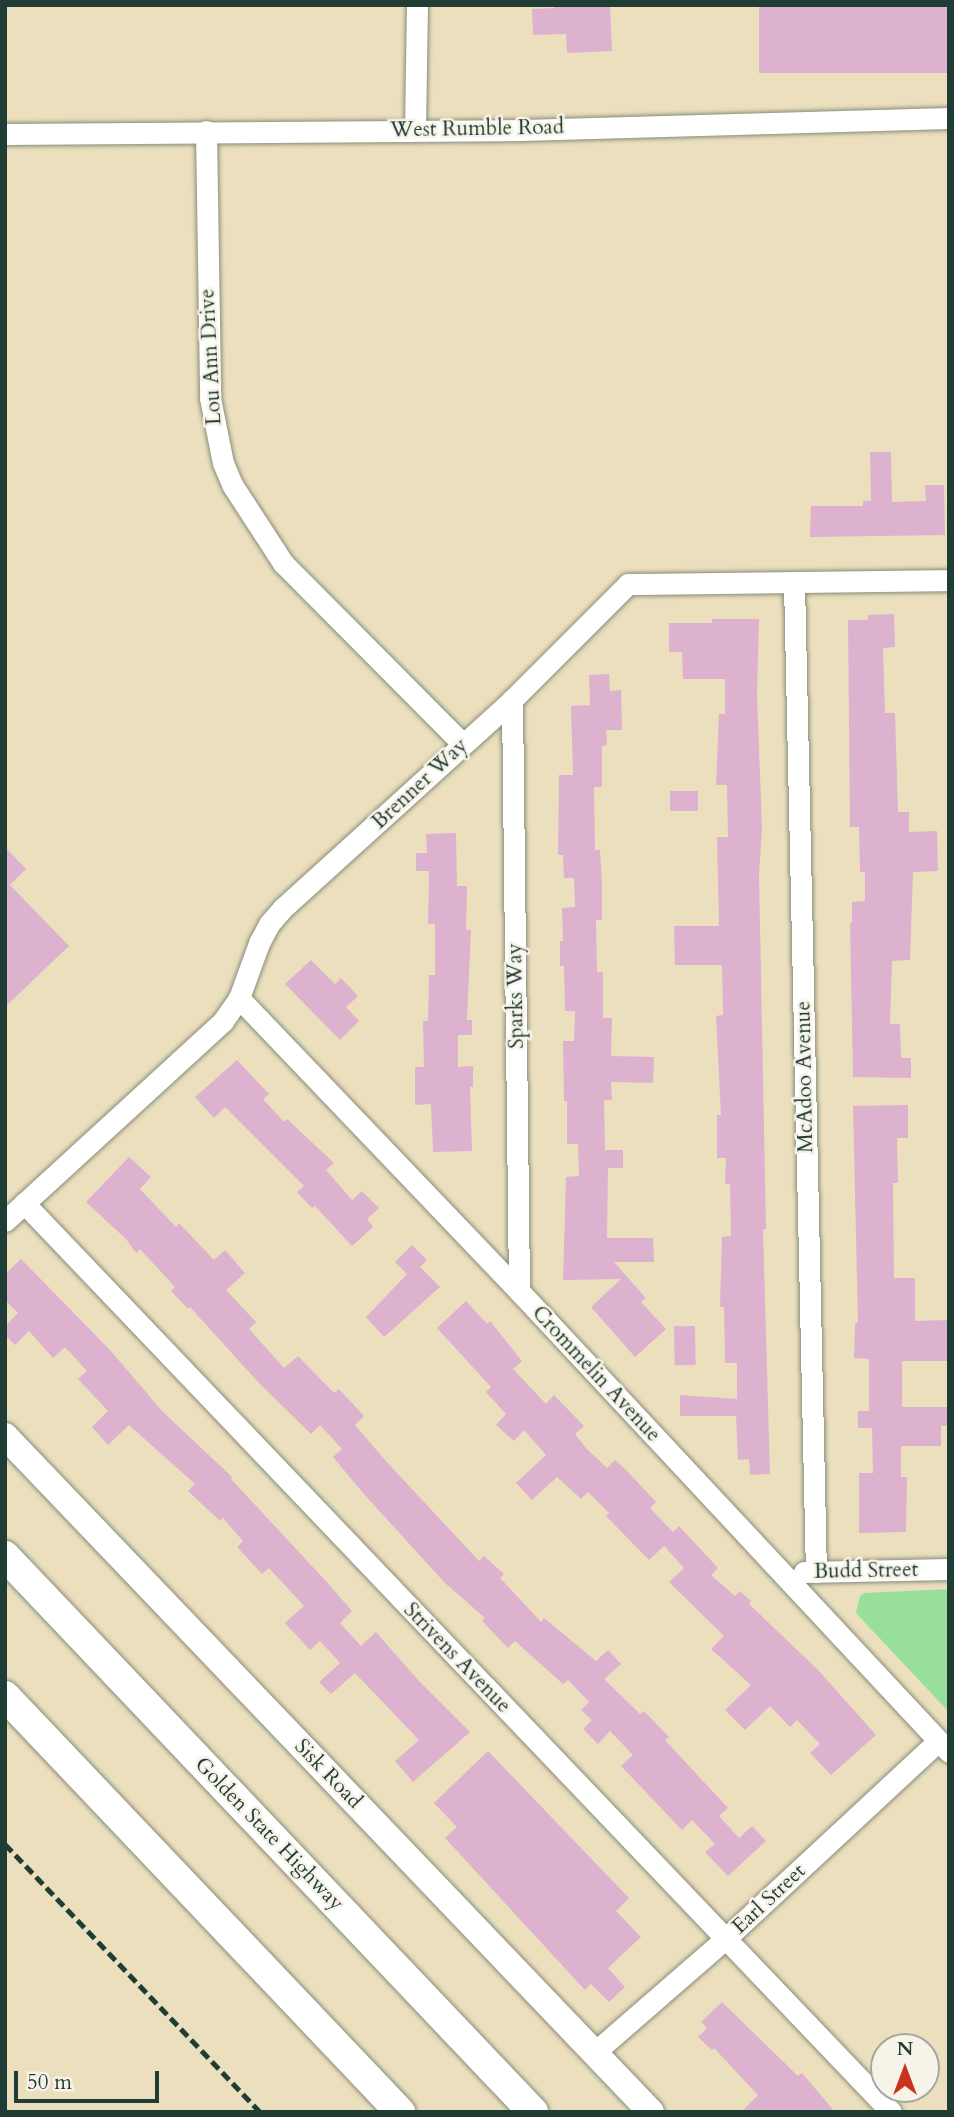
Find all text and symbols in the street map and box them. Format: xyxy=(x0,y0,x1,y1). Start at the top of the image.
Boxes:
street label: West Rumble Road xyxy=(390,115,564,143)
street label: Lou Ann Drive xyxy=(195,288,227,426)
street label: Brenner Way xyxy=(367,733,473,835)
street label: Sparks Way xyxy=(502,943,530,1049)
street label: McAdoo Avenue xyxy=(791,1001,819,1153)
street label: Crommelin Avenue xyxy=(526,1301,666,1447)
street label: Budd Street xyxy=(814,1557,918,1585)
street label: Strivens Avenue xyxy=(398,1598,516,1718)
street label: Sisk Road xyxy=(289,1734,367,1814)
street label: Golden State Highway xyxy=(189,1752,349,1916)
street label: Earl Street xyxy=(727,1859,811,1939)
north arrow xyxy=(870,2033,940,2103)
text: N xyxy=(897,2036,913,2062)
scale bar xyxy=(18,2058,163,2102)
text: 50 m xyxy=(27,2068,72,2097)

